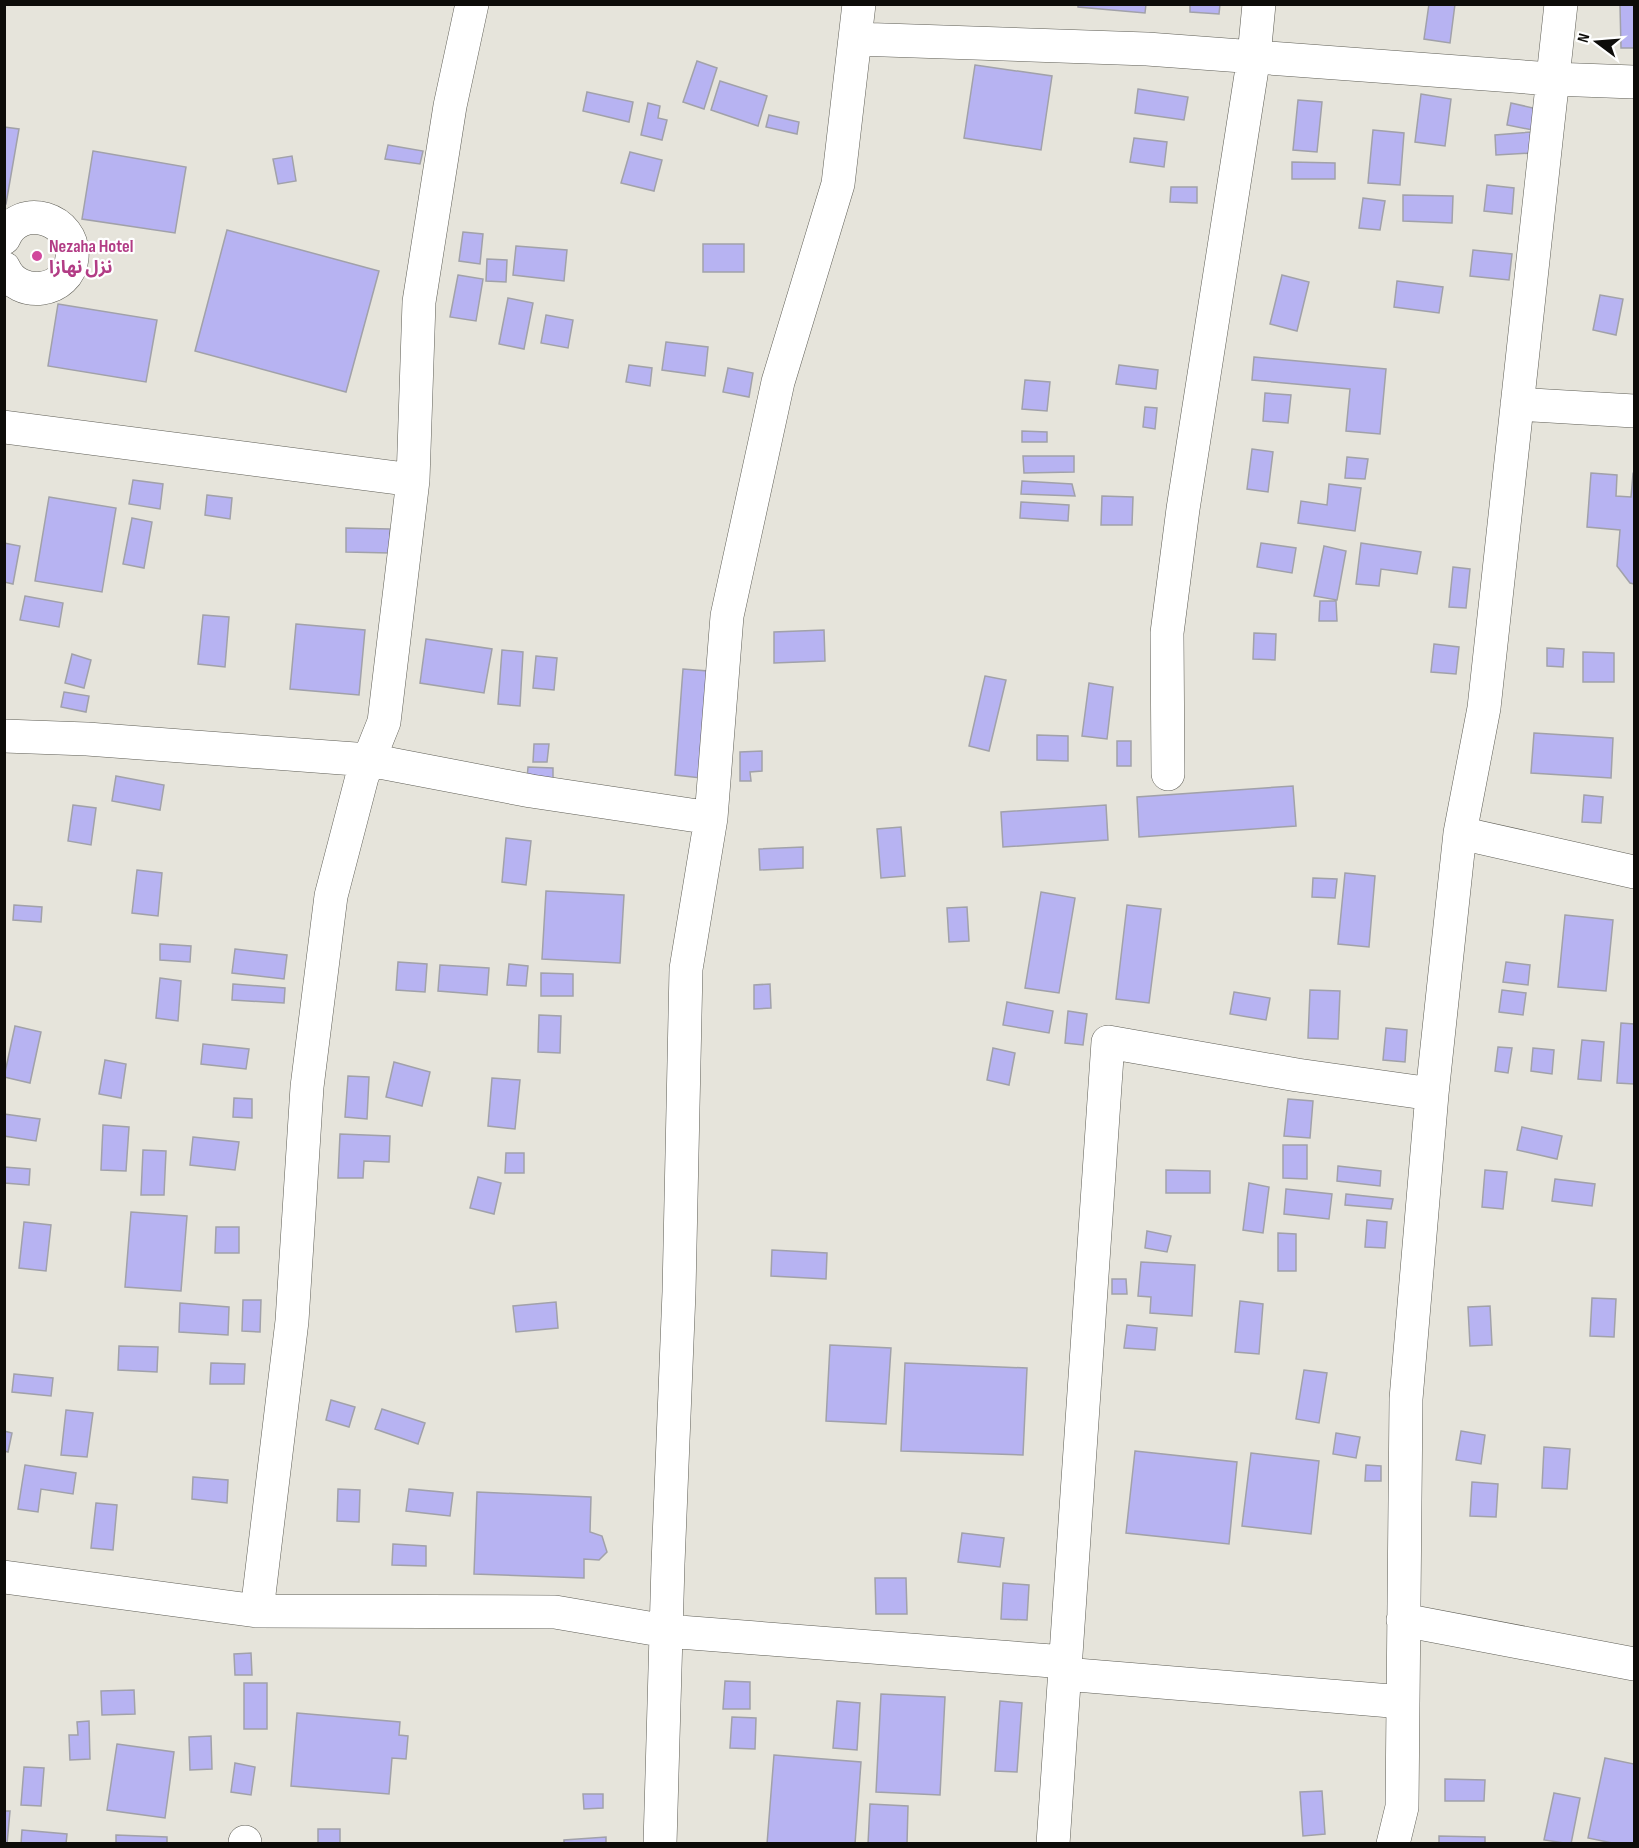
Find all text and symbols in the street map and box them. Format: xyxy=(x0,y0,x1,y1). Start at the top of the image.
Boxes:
north arrow xyxy=(1567,12,1627,72)
text: N xyxy=(1574,32,1594,45)
place label: Nezaha Hotel نزل نهازا xyxy=(49,236,133,278)
marker: Nezaha Hotel نزل نهازا xyxy=(30,249,44,263)

